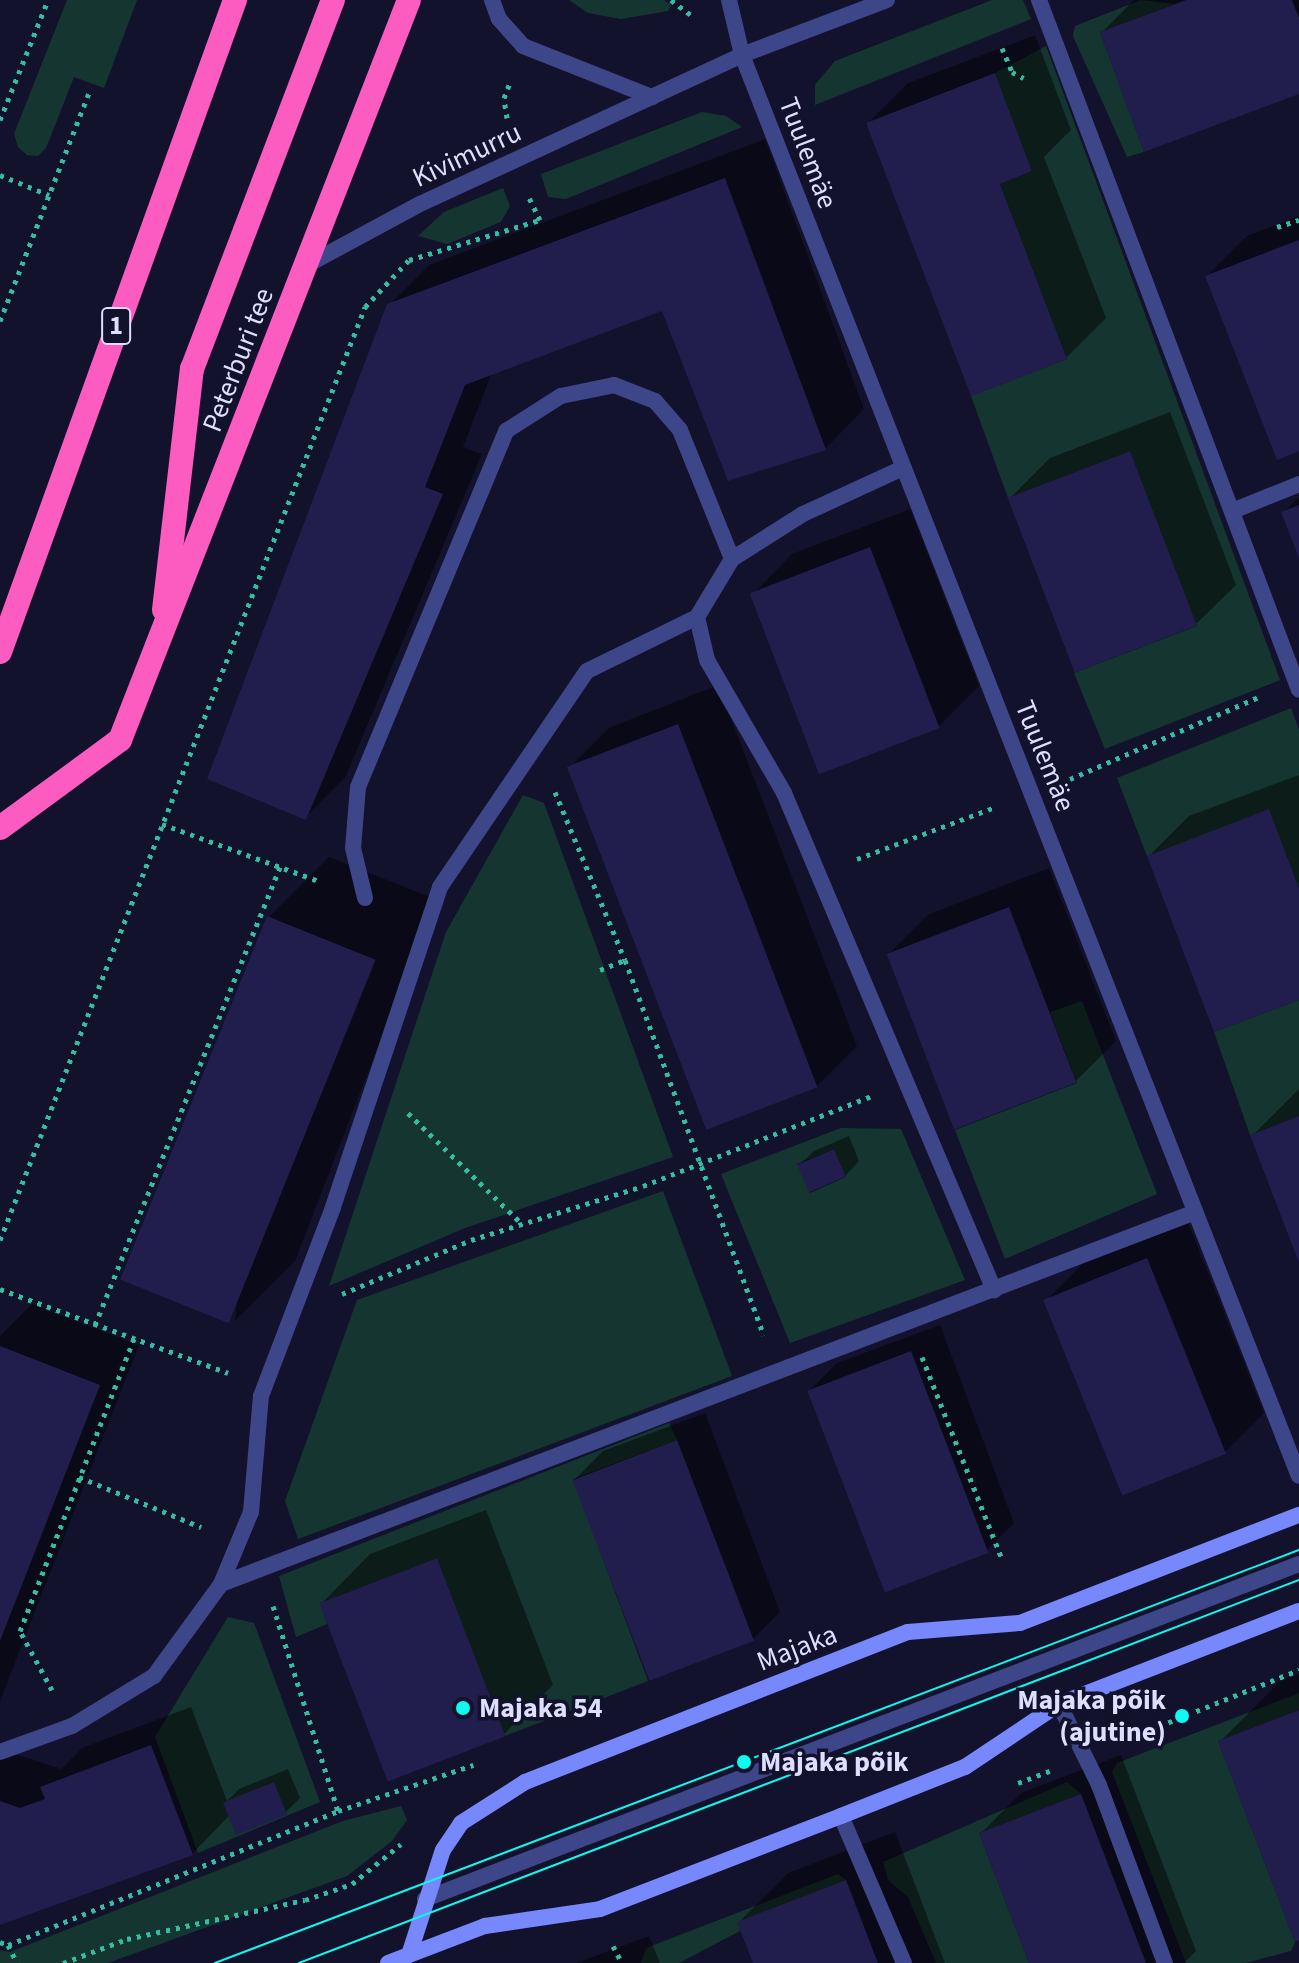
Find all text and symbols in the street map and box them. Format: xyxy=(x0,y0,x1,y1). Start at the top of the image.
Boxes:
street label: Tuulemäe xyxy=(771,93,845,213)
street label: Kivimurru xyxy=(407,115,527,195)
street label: Peterburi tee xyxy=(195,283,281,437)
road number: 1 xyxy=(100,304,132,348)
street label: Tuulemäe xyxy=(1008,696,1082,816)
street label: Majaka xyxy=(752,1617,842,1679)
place label: Majaka põik (ajutine) xyxy=(1017,1683,1166,1749)
place label: Majaka 54 xyxy=(479,1691,603,1725)
marker: Majaka 54 xyxy=(454,1699,472,1717)
marker: Majaka põik (ajutine) xyxy=(1173,1707,1191,1725)
place label: Majaka põik xyxy=(760,1745,909,1779)
marker: Majaka põik xyxy=(735,1753,753,1771)

